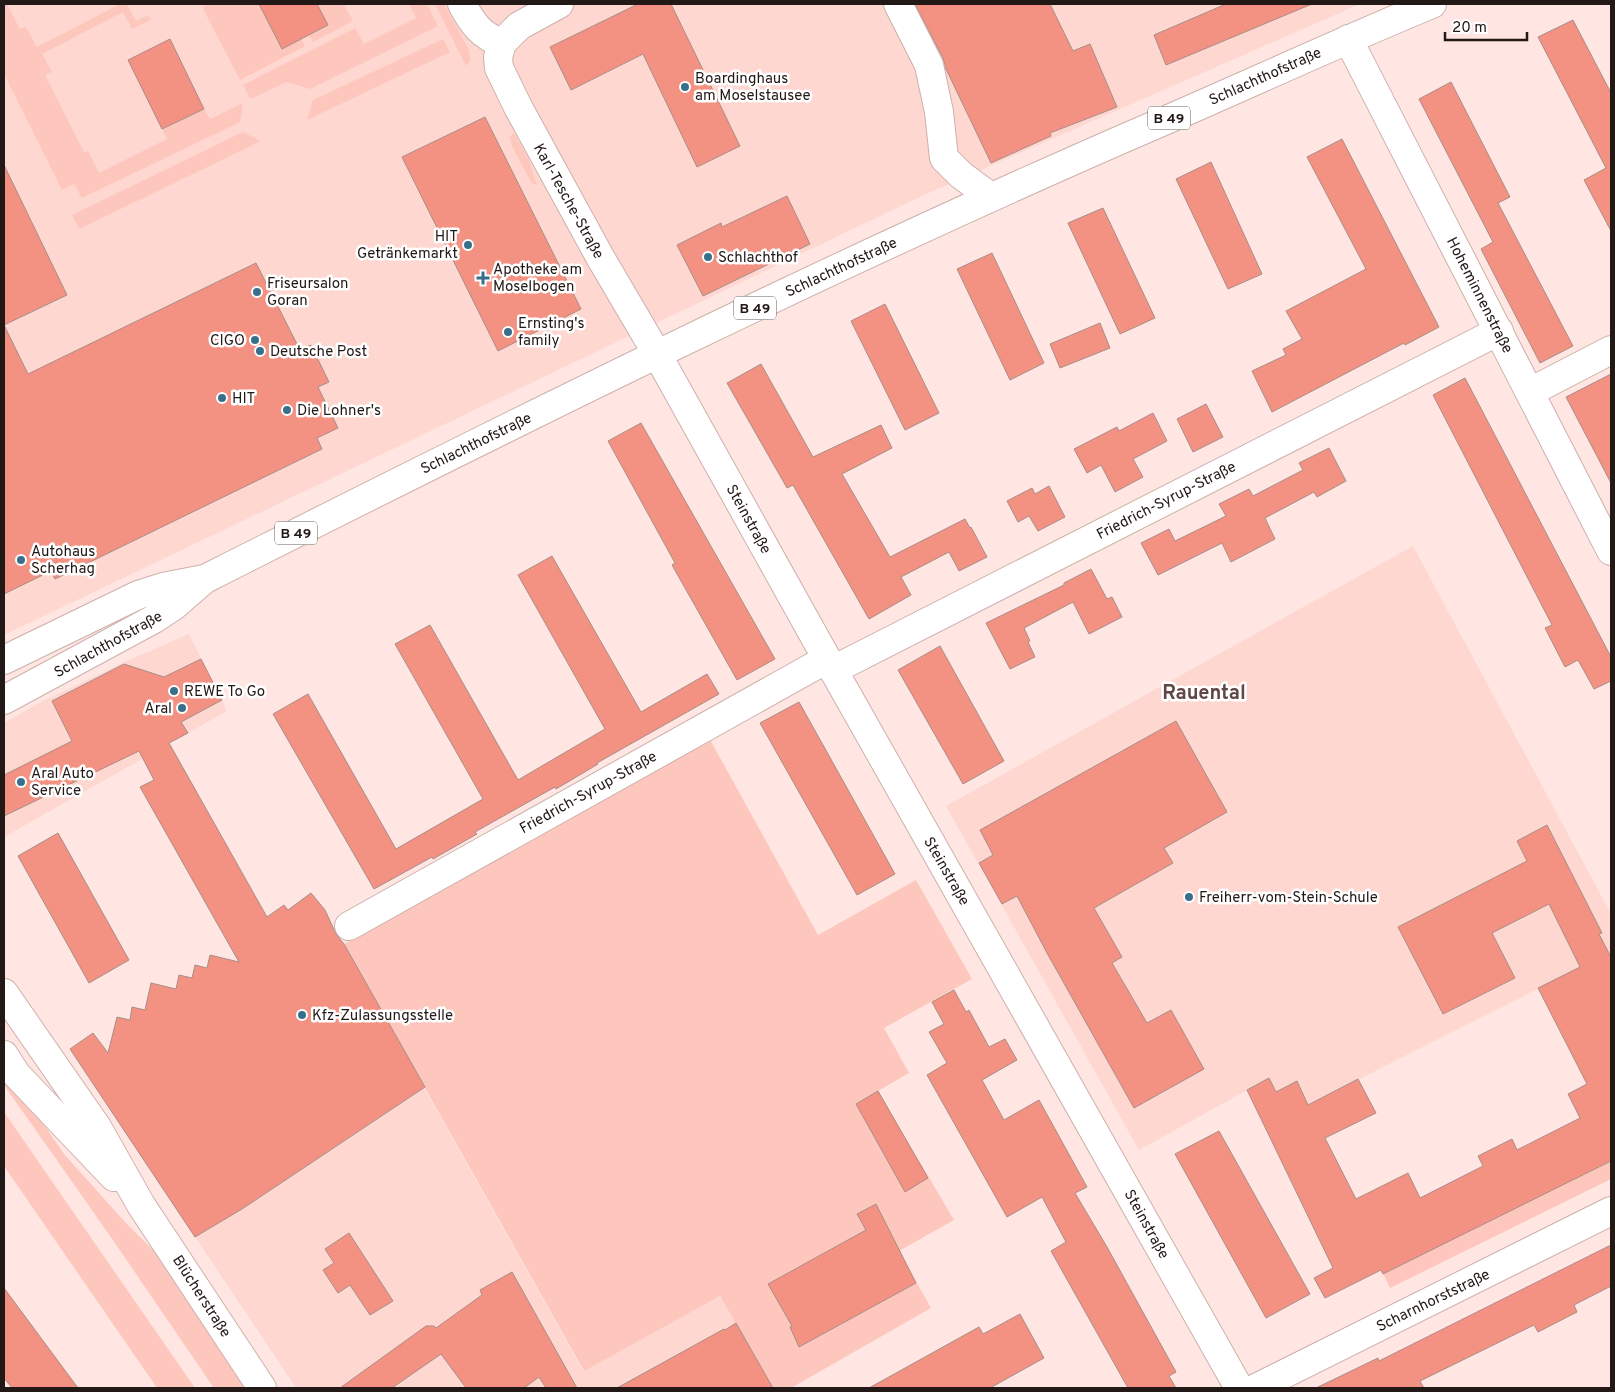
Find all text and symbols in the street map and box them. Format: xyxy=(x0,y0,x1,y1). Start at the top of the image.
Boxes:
scale bar xyxy=(1445,10,1528,42)
text: 20 m xyxy=(1452,19,1487,38)
street label: Schlachthofstraße xyxy=(1206,44,1325,111)
place label: Boardinghaus am Moselstausee xyxy=(695,70,811,106)
marker: Boardinghaus am Moselstausee xyxy=(679,81,691,93)
road number: B 49 xyxy=(1148,106,1190,130)
street label: Karl-Tesche-Straße xyxy=(528,141,607,263)
place label: HIT Getränkemarkt xyxy=(357,228,458,264)
street label: Schlachthofstraße xyxy=(783,234,901,303)
street label: Hoheminnenstraße xyxy=(1441,234,1516,357)
marker: HIT Getränkemarkt xyxy=(462,239,474,251)
place label: Schlachthof xyxy=(718,249,798,268)
marker: Schlachthof xyxy=(702,251,714,263)
place label: Apotheke am Moselbogen xyxy=(493,261,582,297)
marker: Apotheke am Moselbogen xyxy=(477,272,489,284)
place label: Friseursalon Goran xyxy=(267,275,349,311)
marker: Friseursalon Goran xyxy=(251,286,263,298)
road number: B 49 xyxy=(734,296,776,320)
place label: Ernsting's family xyxy=(518,315,585,351)
marker: Ernsting's family xyxy=(502,326,514,338)
place label: CIGO xyxy=(210,332,245,351)
marker: CIGO xyxy=(249,334,261,346)
place label: Deutsche Post xyxy=(270,343,367,362)
marker: Deutsche Post xyxy=(254,345,266,357)
place label: HIT xyxy=(232,390,255,409)
marker: HIT xyxy=(216,392,228,404)
place label: Die Lohner's xyxy=(297,402,381,421)
marker: Die Lohner's xyxy=(281,404,293,416)
street label: Schlachthofstraße xyxy=(418,409,535,479)
street label: Friedrich-Syrup-Straße xyxy=(1094,458,1240,545)
street label: Steinstraße xyxy=(721,482,775,558)
road number: B 49 xyxy=(275,522,317,544)
place label: Autohaus Scherhag xyxy=(31,543,95,579)
marker: Autohaus Scherhag xyxy=(15,554,27,566)
street label: Schlachthofstraße xyxy=(51,608,166,683)
district label: Rauental xyxy=(1162,681,1246,707)
place label: REWE To Go xyxy=(184,683,265,702)
marker: REWE To Go xyxy=(168,685,180,697)
place label: Aral xyxy=(144,700,172,719)
marker: Aral xyxy=(176,702,188,714)
street label: Friedrich-Syrup-Straße xyxy=(517,748,661,839)
place label: Aral Auto Service xyxy=(31,765,94,801)
marker: Aral Auto Service xyxy=(15,776,27,788)
street label: Steinstraße xyxy=(918,834,973,910)
place label: Freiherr-vom-Stein-Schule xyxy=(1199,889,1378,908)
marker: Freiherr-vom-Stein-Schule xyxy=(1183,891,1195,903)
place label: Kfz-Zulassungsstelle xyxy=(312,1007,453,1026)
marker: Kfz-Zulassungsstelle xyxy=(296,1009,308,1021)
street label: Steinstraße xyxy=(1119,1187,1173,1263)
street label: Blücherstraße xyxy=(167,1252,234,1341)
street label: Scharnhorststraße xyxy=(1374,1266,1493,1337)

